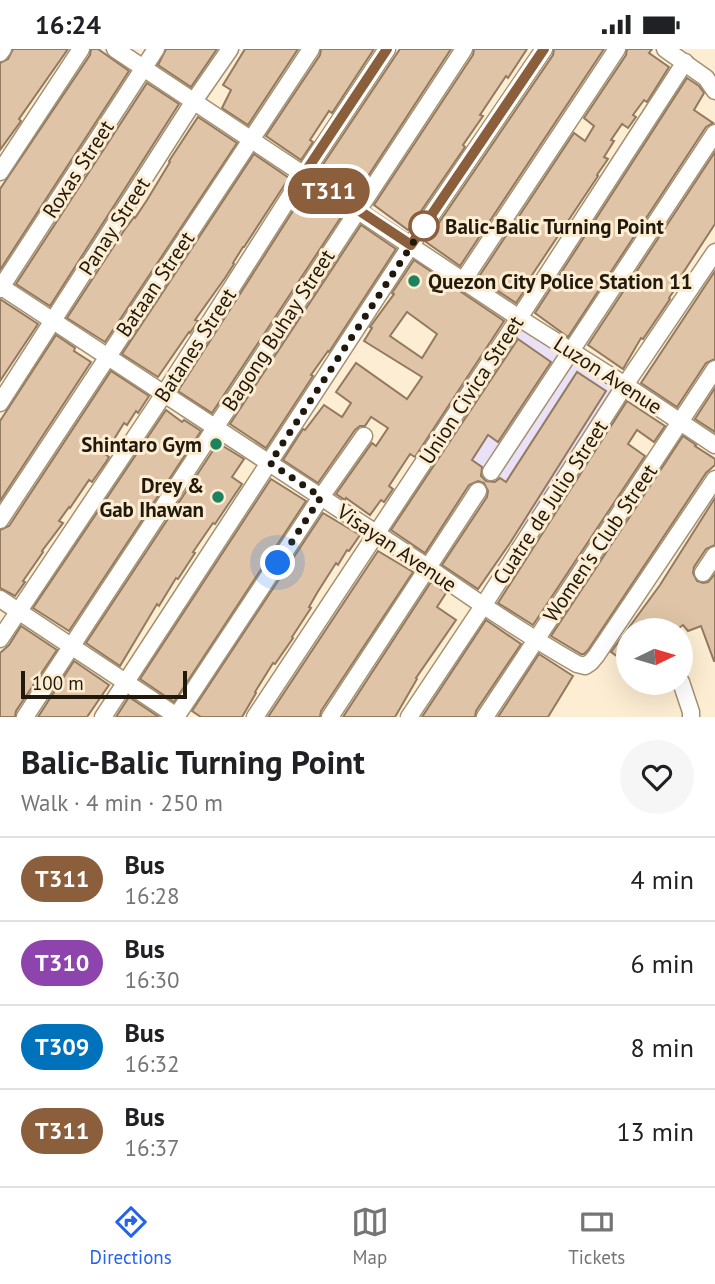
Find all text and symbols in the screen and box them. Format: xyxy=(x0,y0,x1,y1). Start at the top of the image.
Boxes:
text: 16:24 xyxy=(35,8,101,41)
street label: Roxas Street xyxy=(36,115,120,223)
line badge: T311 xyxy=(280,168,378,214)
street label: Panay Street xyxy=(72,172,156,280)
text: T311 xyxy=(302,175,356,206)
marker: Balic-Balic Turning Point xyxy=(409,211,439,241)
place label: Balic-Balic Turning Point xyxy=(445,213,664,240)
street label: Bataan Street xyxy=(110,226,200,342)
street label: Bagong Buhay Street xyxy=(216,244,340,416)
place label: Quezon City Police Station 11 xyxy=(428,268,693,295)
marker: Quezon City Police Station 11 xyxy=(406,273,422,289)
street label: Batanes Street xyxy=(148,283,242,407)
street label: Union Civica Street xyxy=(413,311,529,469)
street label: Luzon Avenue xyxy=(549,330,667,420)
street label: Cuatre de Julio Street xyxy=(487,414,613,590)
place label: Shintaro Gym xyxy=(81,431,202,458)
marker: Shintaro Gym xyxy=(208,436,224,452)
street label: Women's Club Street xyxy=(537,459,663,627)
place label: Drey & Gab Ihawan xyxy=(99,472,204,523)
marker: Drey & Gab Ihawan xyxy=(210,489,226,505)
street label: Visayan Avenue xyxy=(331,497,462,598)
your location xyxy=(260,545,295,580)
north arrow xyxy=(616,618,693,695)
map controls xyxy=(616,618,693,695)
scale bar xyxy=(21,668,187,700)
text: 100 m xyxy=(32,671,84,695)
text: Balic-Balic Turning Point xyxy=(21,740,365,783)
button: heart xyxy=(620,740,694,814)
text: Walk · 4 min · 250 m xyxy=(21,788,223,817)
text: Bus xyxy=(124,848,165,881)
text: T311 xyxy=(35,863,89,894)
text: 4 min xyxy=(631,863,694,896)
text: 16:28 xyxy=(124,881,180,910)
text: Bus xyxy=(124,932,165,965)
text: T310 xyxy=(35,947,89,978)
text: 6 min xyxy=(631,947,694,980)
text: 16:30 xyxy=(124,965,180,994)
text: Bus xyxy=(124,1016,165,1049)
text: T309 xyxy=(35,1031,89,1062)
text: 8 min xyxy=(631,1031,694,1064)
text: 16:32 xyxy=(124,1049,180,1078)
text: Bus xyxy=(124,1100,165,1133)
text: T311 xyxy=(35,1115,89,1146)
text: 13 min xyxy=(616,1115,694,1148)
text: 16:37 xyxy=(124,1133,180,1162)
tab: Directions xyxy=(90,1203,172,1269)
tab: Map xyxy=(351,1203,389,1269)
tab: Tickets xyxy=(568,1203,625,1269)

